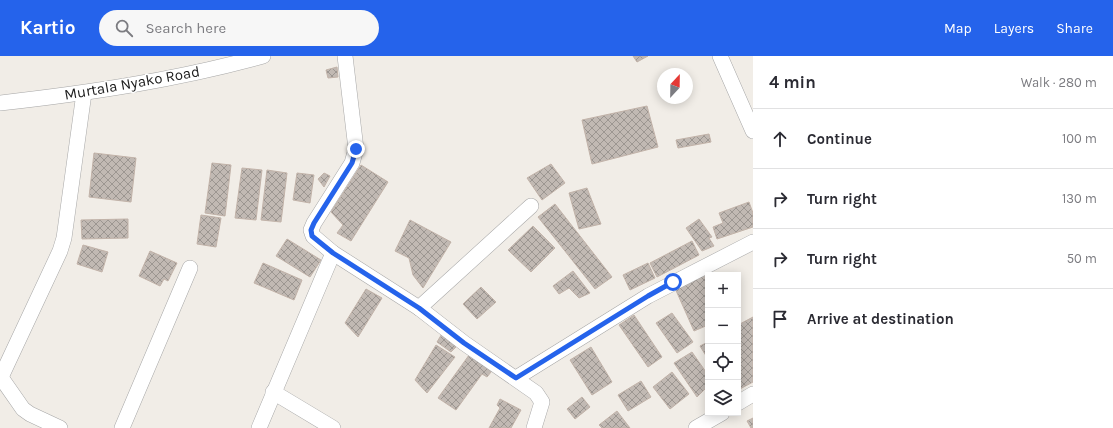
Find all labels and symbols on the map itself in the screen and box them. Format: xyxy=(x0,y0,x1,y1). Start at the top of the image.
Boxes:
street label: Murtala Nyako Road xyxy=(63,62,201,104)
north arrow xyxy=(657,68,693,104)
route end xyxy=(347,140,365,158)
route start xyxy=(664,273,682,291)

